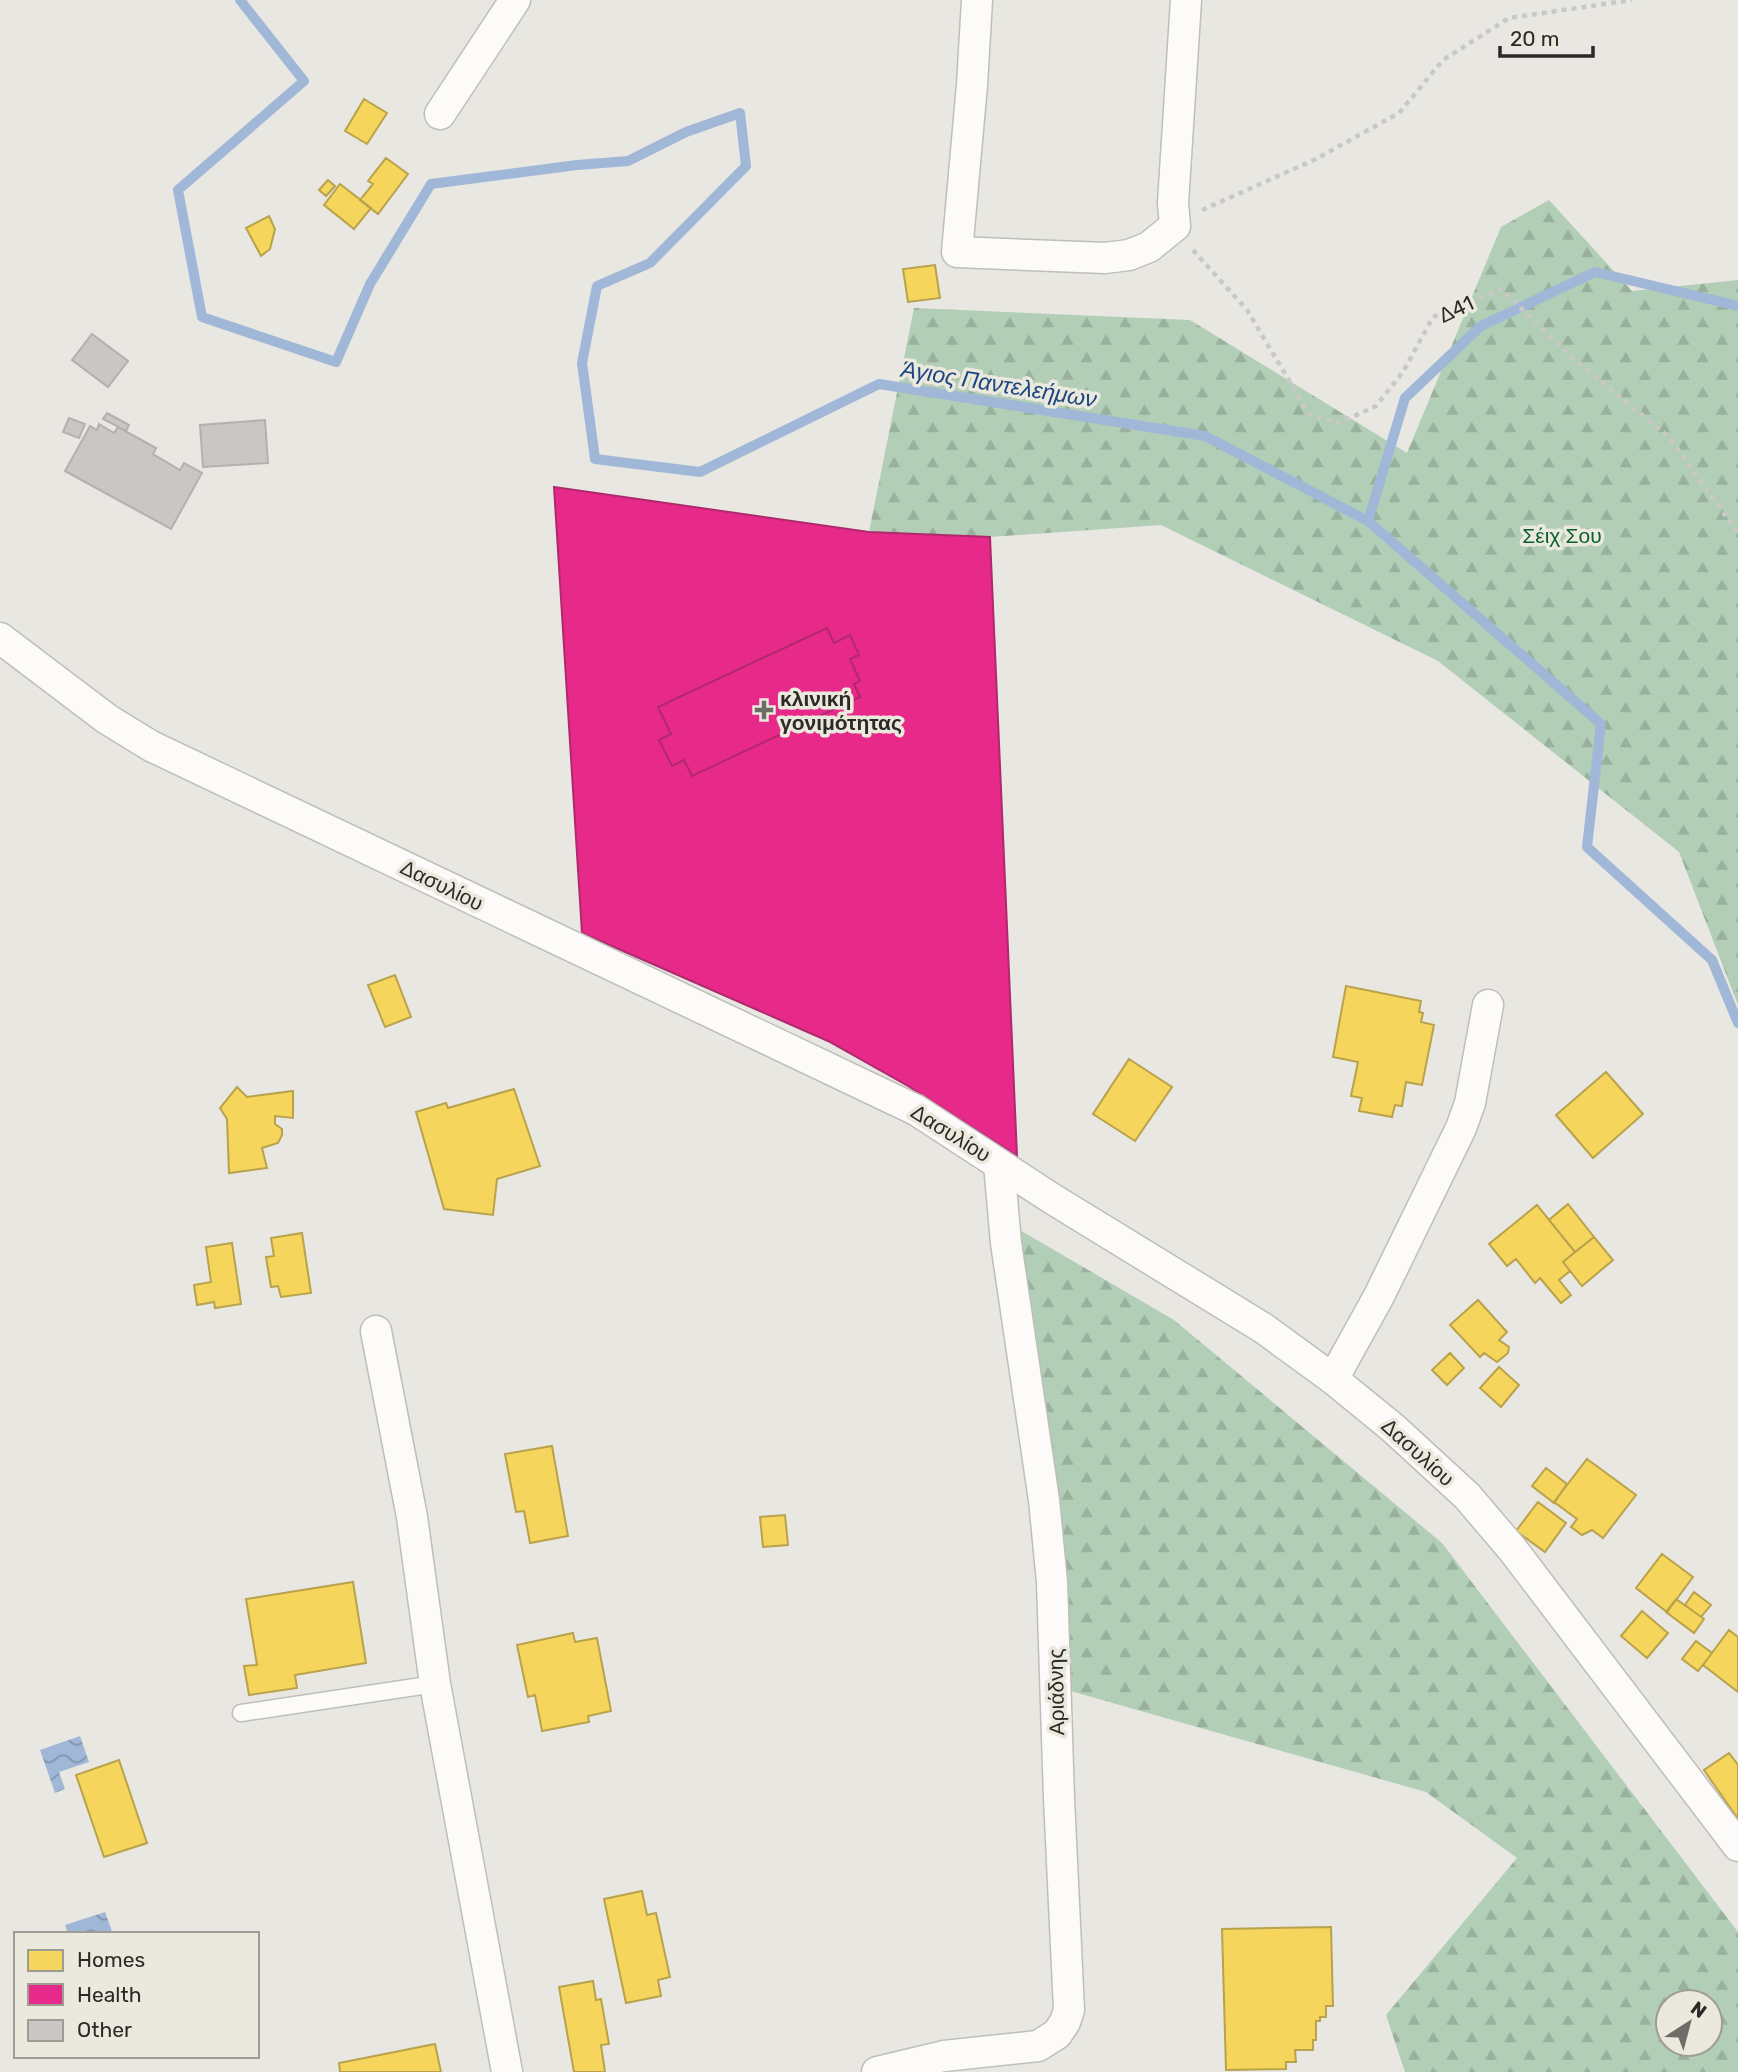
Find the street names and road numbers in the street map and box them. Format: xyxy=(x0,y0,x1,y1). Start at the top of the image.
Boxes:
street label: Δ41 xyxy=(1435,290,1477,328)
street label: Δασυλίου xyxy=(397,854,487,916)
street label: Δασυλίου xyxy=(907,1099,995,1167)
street label: Δασυλίου xyxy=(1377,1413,1459,1491)
street label: Αριάδνης xyxy=(1043,1648,1069,1736)

